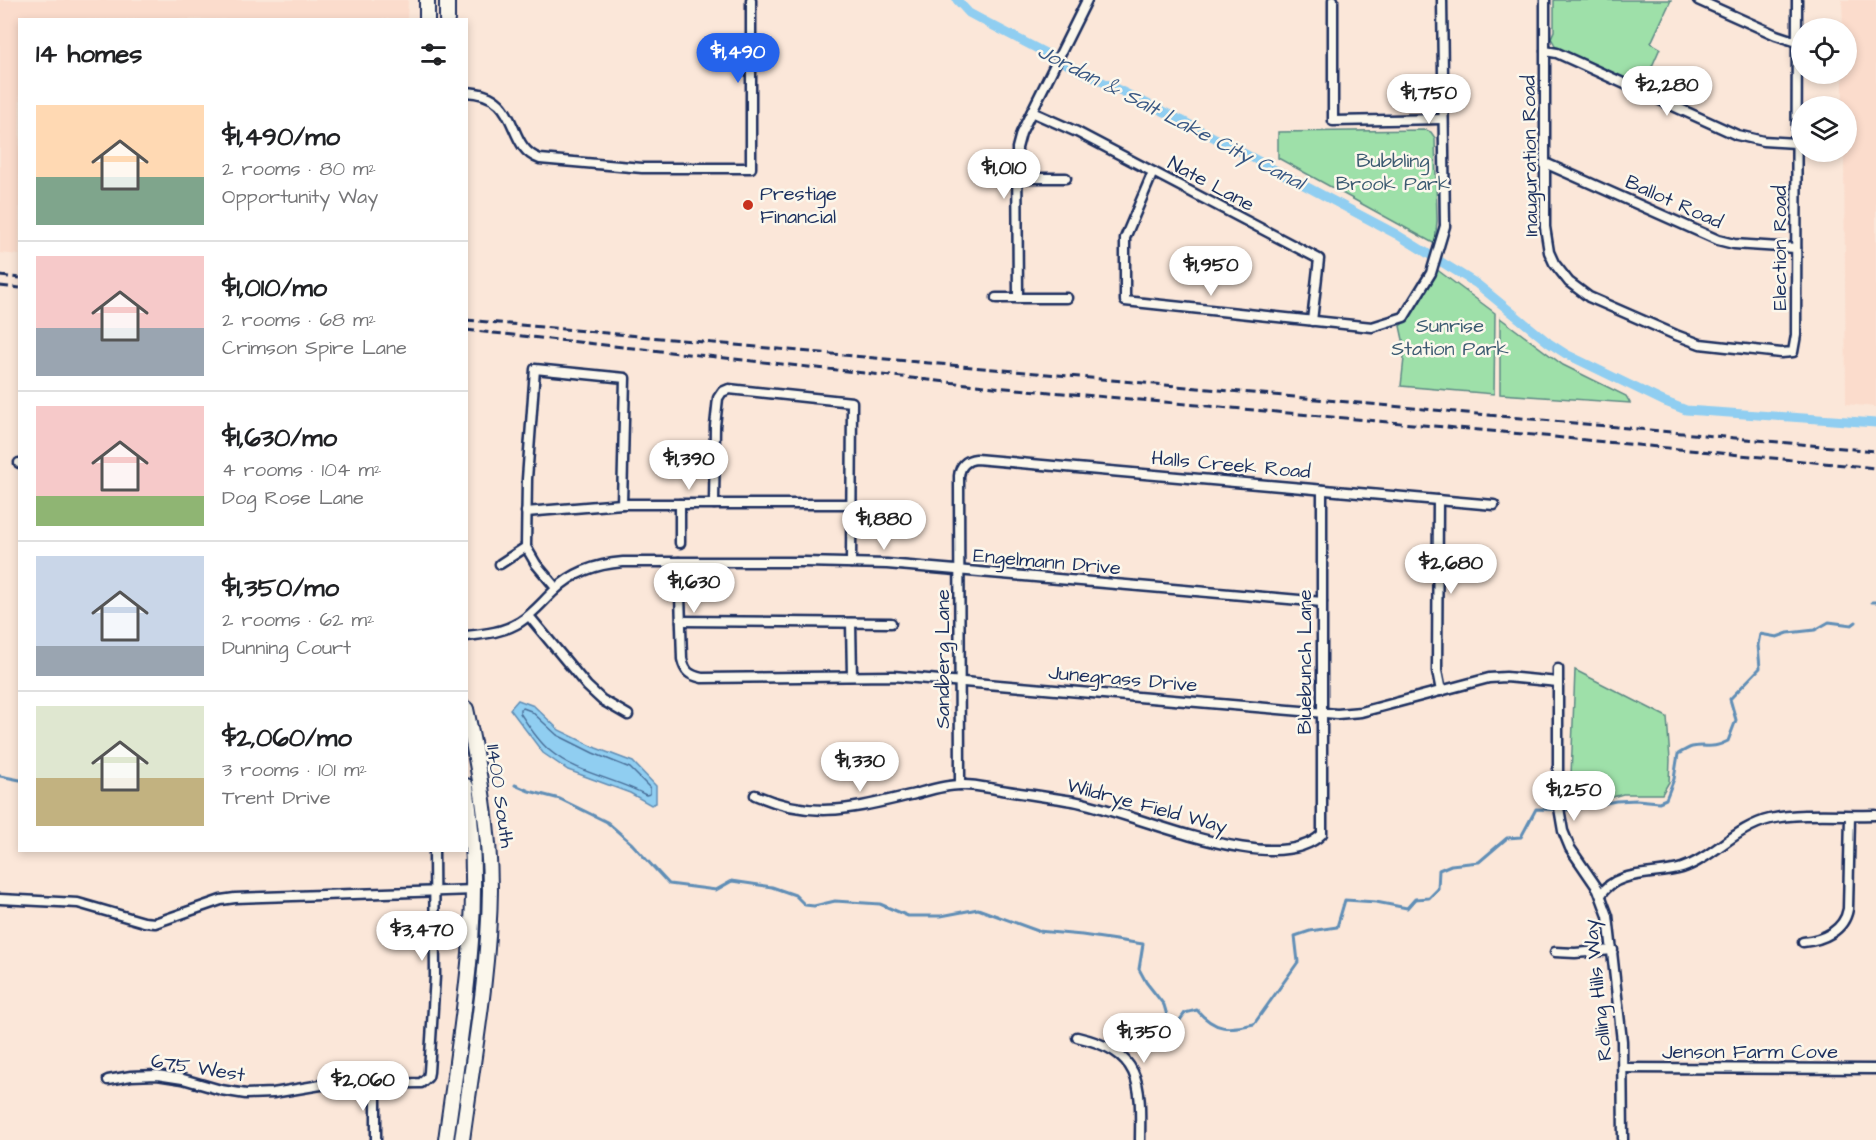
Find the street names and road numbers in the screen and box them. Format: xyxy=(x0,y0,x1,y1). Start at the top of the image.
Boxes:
street label: Inauguration Road xyxy=(1515,75,1546,237)
street label: Nate Lane xyxy=(1163,149,1259,219)
street label: Ballot Road xyxy=(1621,168,1727,236)
street label: Election Road xyxy=(1766,186,1794,310)
street label: Halls Creek Road xyxy=(1150,444,1312,486)
street label: Engelmann Drive xyxy=(972,542,1122,583)
street label: Sandberg Lane xyxy=(929,589,958,729)
street label: Bluebunch Lane xyxy=(1291,589,1319,735)
street label: Junegrass Drive xyxy=(1047,659,1199,700)
street label: 11400 South xyxy=(479,742,521,850)
street label: Wildrye Field Way xyxy=(1063,771,1230,842)
street label: Rolling Hills Way xyxy=(1577,918,1620,1062)
street label: Jenson Farm Cove xyxy=(1662,1038,1838,1066)
street label: 675 West xyxy=(149,1047,247,1089)

